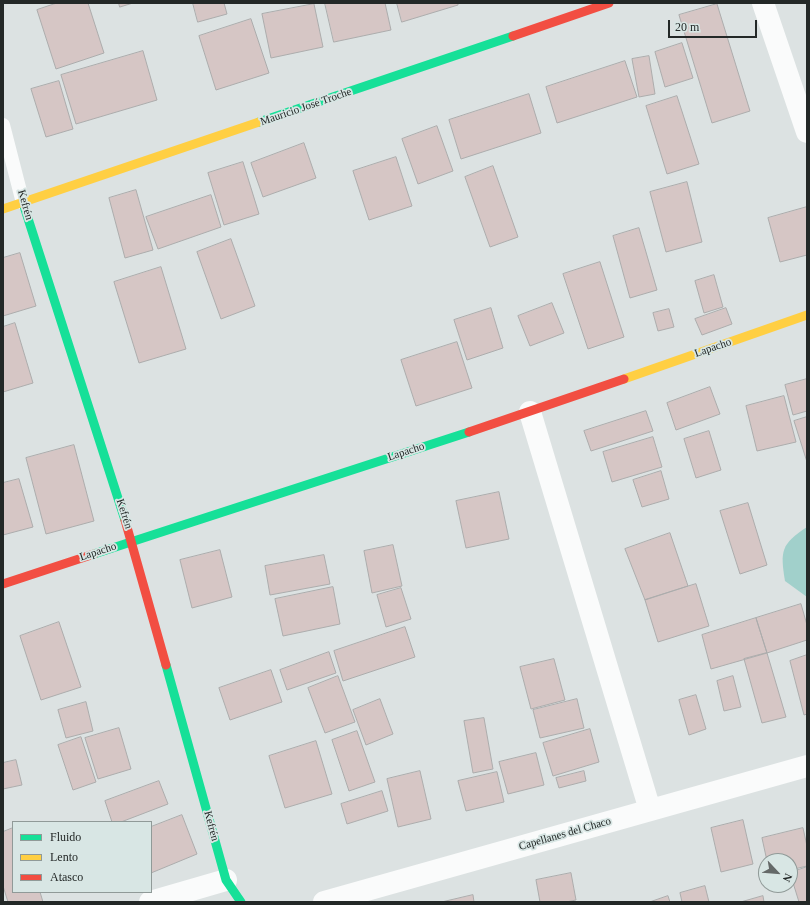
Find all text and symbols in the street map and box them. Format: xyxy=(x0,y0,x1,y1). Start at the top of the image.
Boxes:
scale bar xyxy=(670,12,759,38)
text: 20 m xyxy=(675,20,699,34)
street label: Mauricio José Troche xyxy=(259,85,353,129)
street label: Kefrén xyxy=(14,189,36,221)
street label: Lapacho xyxy=(693,336,733,360)
street label: Lapacho xyxy=(386,440,426,464)
street label: Kefrén xyxy=(113,497,135,531)
street label: Lapacho xyxy=(78,540,118,564)
street label: Kefrén xyxy=(201,810,221,842)
street label: Capellanes del Chaco xyxy=(517,815,613,853)
legend xyxy=(12,821,152,893)
text: Fluido xyxy=(50,830,81,844)
text: Lento xyxy=(50,850,78,864)
north arrow xyxy=(758,853,798,893)
text: Atasco xyxy=(50,870,83,884)
text: N xyxy=(781,872,795,884)

